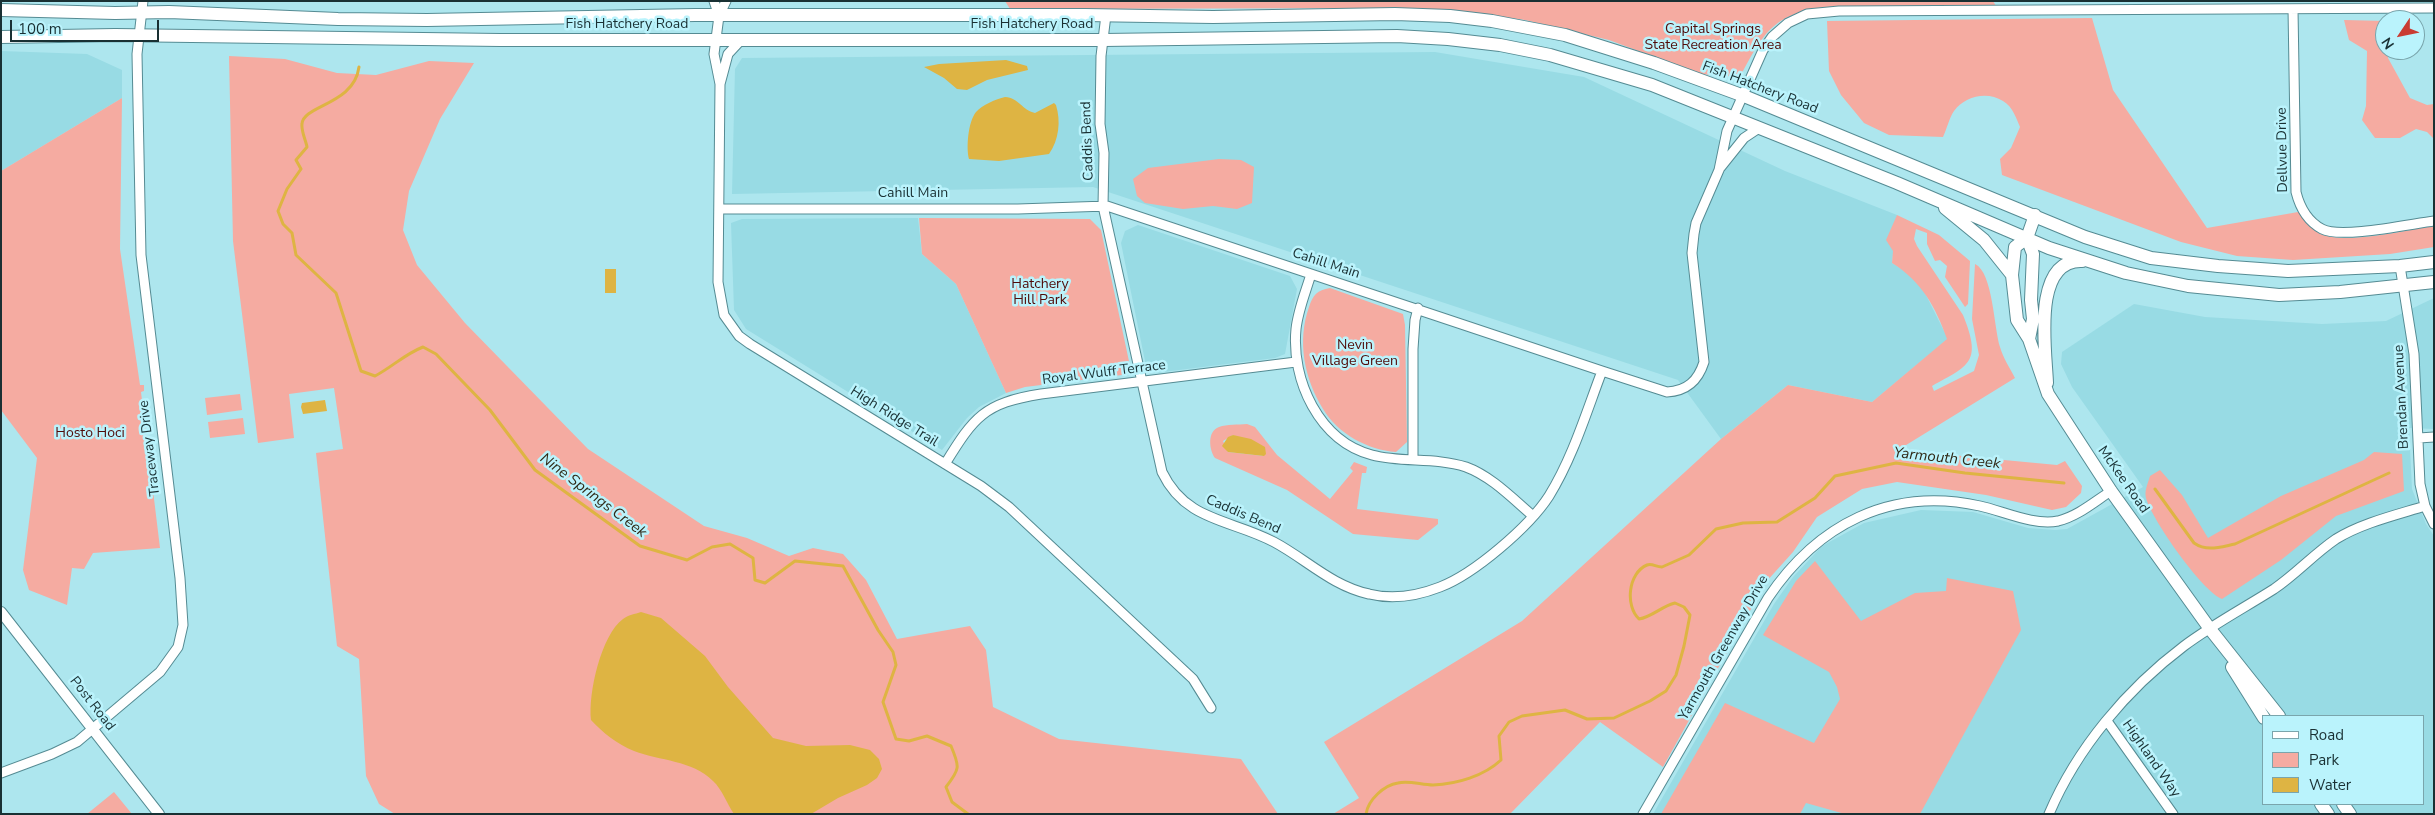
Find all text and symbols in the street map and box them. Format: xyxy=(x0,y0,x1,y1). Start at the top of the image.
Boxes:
scale bar xyxy=(12,10,161,42)
north arrow xyxy=(2375,10,2425,60)
street label: Fish Hatchery Road xyxy=(566,17,688,33)
street label: Fish Hatchery Road xyxy=(971,17,1093,33)
text: 100 m xyxy=(18,19,62,39)
park label: Capital Springs State Recreation Area xyxy=(1644,22,1782,54)
text: N xyxy=(2377,33,2399,53)
street label: Fish Hatchery Road xyxy=(1700,58,1820,118)
street label: Caddis Bend xyxy=(1078,101,1098,181)
street label: Dellvue Drive xyxy=(2274,107,2292,193)
street label: Cahill Main xyxy=(878,186,948,202)
street label: Cahill Main xyxy=(1290,245,1362,283)
park label: Hatchery Hill Park xyxy=(1011,277,1069,310)
park label: Nevin Village Green xyxy=(1312,338,1398,371)
street label: Brendan Avenue xyxy=(2391,344,2413,450)
street label: Royal Wulff Terrace xyxy=(1041,357,1167,389)
street label: High Ridge Trail xyxy=(847,383,941,451)
street label: Traceway Drive xyxy=(136,399,164,497)
park label: Hosto Hoci xyxy=(55,426,125,442)
street label: McKee Road xyxy=(2094,443,2152,517)
water label: Yarmouth Creek xyxy=(1893,444,2001,474)
water label: Nine Springs Creek xyxy=(536,450,650,542)
street label: Caddis Bend xyxy=(1203,492,1283,538)
street label: Yarmouth Greenway Drive xyxy=(1676,573,1772,723)
street label: Post Road xyxy=(66,674,118,734)
legend xyxy=(2262,715,2425,805)
street label: Highland Way xyxy=(2118,717,2184,801)
text: Road xyxy=(2309,725,2344,745)
text: Park xyxy=(2309,750,2339,770)
text: Water xyxy=(2309,775,2351,795)

